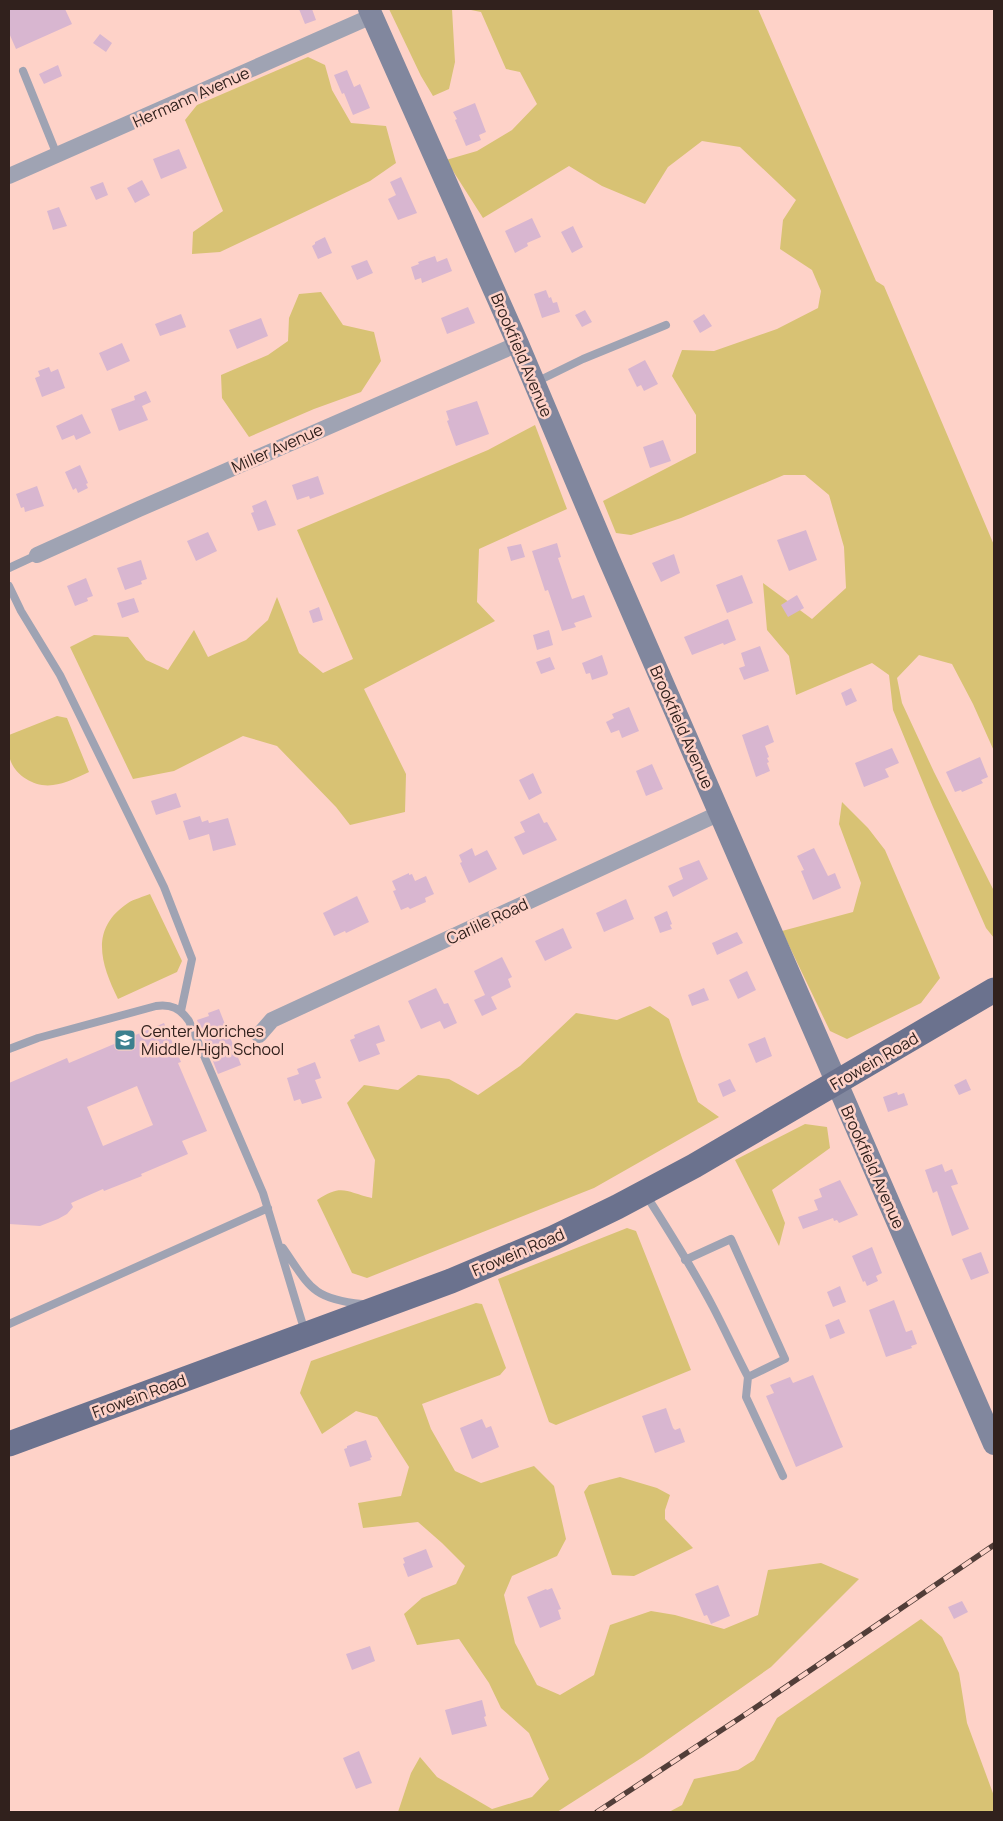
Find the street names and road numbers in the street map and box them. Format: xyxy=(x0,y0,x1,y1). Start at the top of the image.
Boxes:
street label: Hermann Avenue xyxy=(129,61,253,133)
street label: Brookfield Avenue xyxy=(486,290,558,420)
street label: Miller Avenue xyxy=(228,418,326,478)
street label: Brookfield Avenue xyxy=(645,662,719,792)
street label: Carlile Road xyxy=(443,892,531,950)
street label: Frowein Road xyxy=(826,1027,922,1095)
street label: Brookfield Avenue xyxy=(836,1102,910,1232)
street label: Frowein Road xyxy=(468,1223,568,1281)
street label: Frowein Road xyxy=(89,1369,189,1423)

